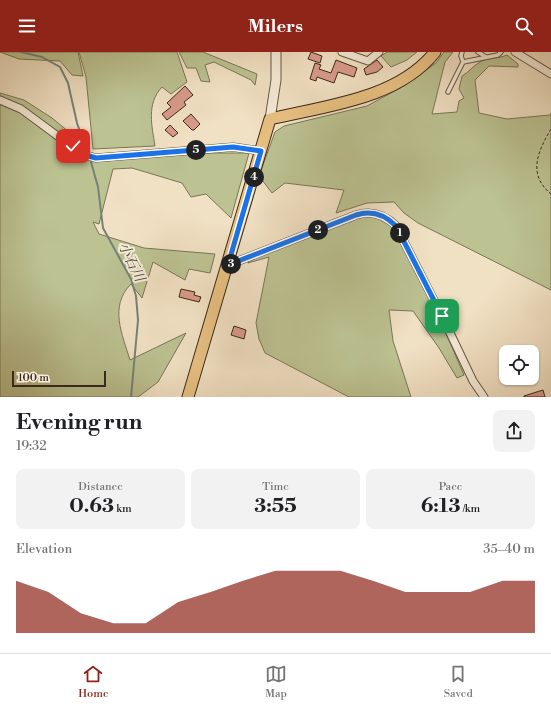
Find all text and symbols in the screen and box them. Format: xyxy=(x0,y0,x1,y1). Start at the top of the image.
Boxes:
icon: menu xyxy=(16,15,38,37)
text: Milers xyxy=(248,15,303,38)
icon: search xyxy=(513,15,535,37)
pin xyxy=(56,129,90,163)
icon: check xyxy=(62,135,84,157)
pin: 5 xyxy=(186,140,206,160)
text: 5 xyxy=(193,143,199,157)
pin: 4 xyxy=(244,167,264,187)
text: 4 xyxy=(250,170,258,184)
pin: 2 xyxy=(308,220,328,240)
text: 2 xyxy=(315,223,321,237)
pin: 1 xyxy=(390,223,410,243)
text: 1 xyxy=(397,226,403,240)
water label: 小石川 xyxy=(114,239,149,287)
pin: 3 xyxy=(221,254,241,274)
text: 3 xyxy=(228,257,234,271)
pin xyxy=(425,299,459,333)
icon: arrive xyxy=(431,305,453,327)
map controls xyxy=(499,345,539,385)
button: locate xyxy=(499,345,539,385)
scale bar xyxy=(12,369,106,388)
text: 100 m xyxy=(18,371,49,385)
text: Evening run xyxy=(16,409,142,436)
button: share xyxy=(493,410,535,452)
text: 19:32 xyxy=(16,438,47,454)
text: Distance xyxy=(78,480,123,494)
text: Time xyxy=(262,480,289,494)
text: Pace xyxy=(439,480,462,494)
text: 0.63 xyxy=(69,494,114,519)
text: 3:55 xyxy=(254,494,297,519)
text: 6:13 xyxy=(421,494,461,519)
text: km xyxy=(114,502,132,516)
text: /km xyxy=(461,502,480,516)
text: Elevation xyxy=(16,541,72,557)
text: 35–40 m xyxy=(483,541,535,557)
tab: Home xyxy=(78,663,109,701)
tab: Map xyxy=(265,663,287,701)
tab: Saved xyxy=(444,663,473,701)

